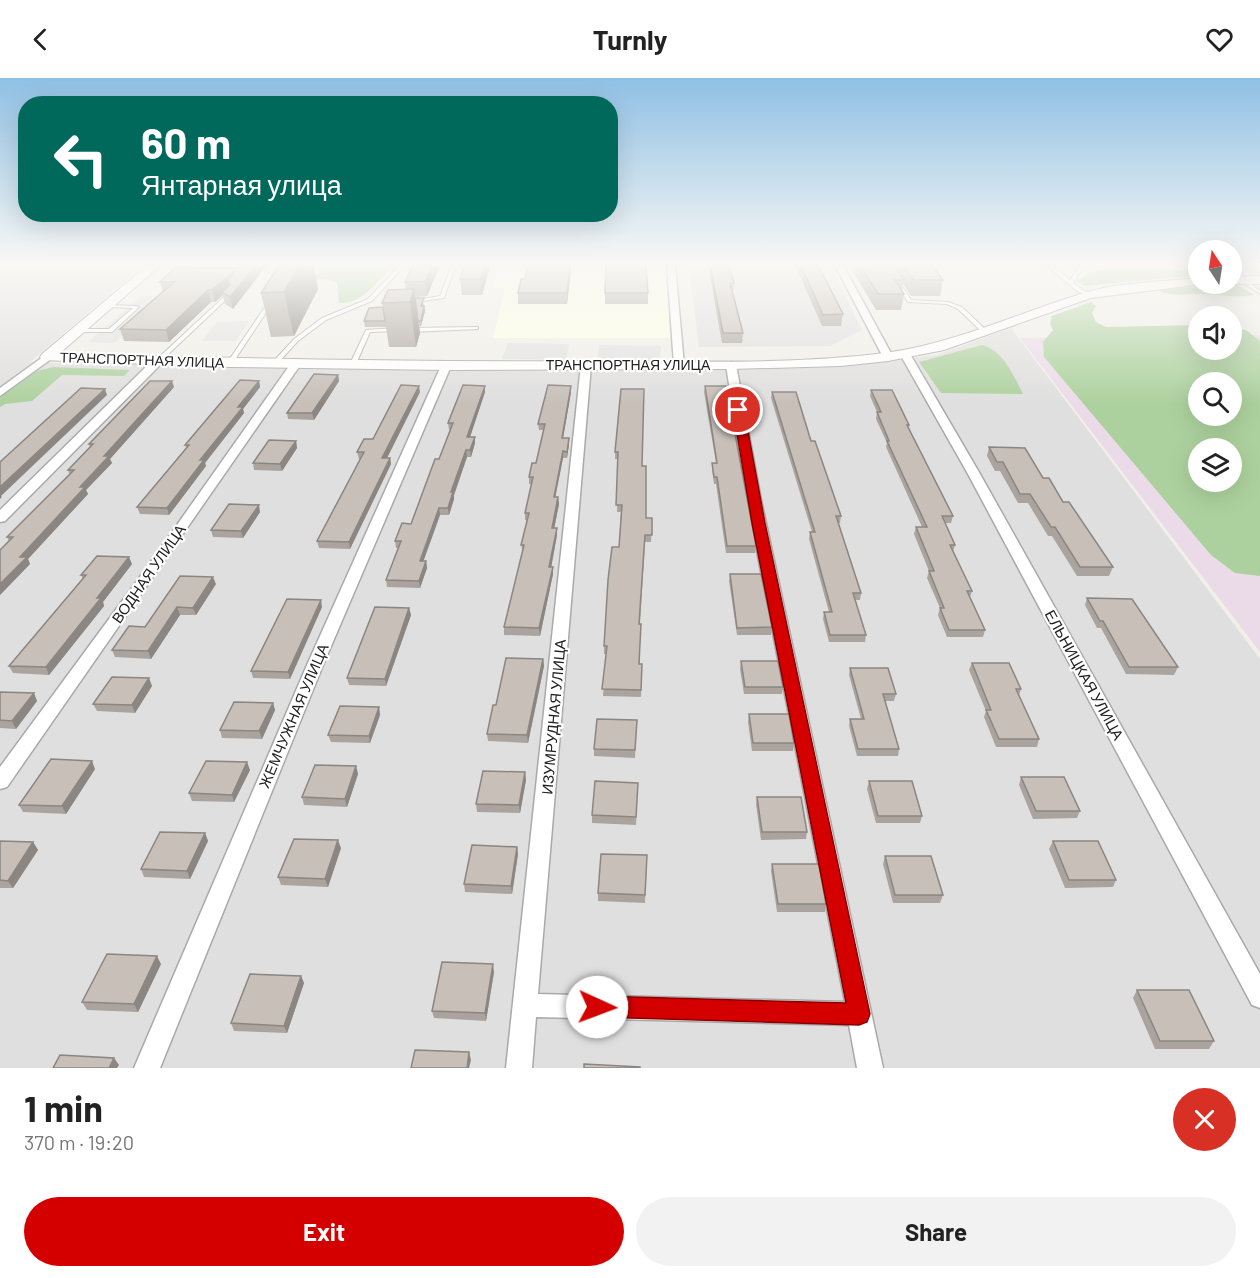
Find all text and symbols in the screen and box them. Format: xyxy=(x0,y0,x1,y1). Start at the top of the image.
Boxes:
icon: back xyxy=(24,23,57,56)
text: Turnly xyxy=(593,23,667,55)
icon: heart xyxy=(1203,23,1236,56)
text: 60 m xyxy=(141,117,231,167)
icon: left xyxy=(42,120,120,198)
text: Янтарная улица xyxy=(141,168,342,200)
north arrow xyxy=(1188,240,1242,294)
map controls xyxy=(1188,240,1242,492)
button: sound xyxy=(1188,306,1242,360)
street label: ТРАНСПОРТНАЯ УЛИЦА xyxy=(60,348,225,371)
street label: ТРАНСПОРТНАЯ УЛИЦА xyxy=(546,356,711,373)
button: search xyxy=(1188,372,1242,426)
pin xyxy=(712,384,763,435)
icon: arrive xyxy=(721,393,754,426)
button: layers xyxy=(1188,438,1242,492)
street label: ВОДНАЯ УЛИЦА xyxy=(107,521,189,626)
street label: ЕЛЬНИЦКАЯ УЛИЦА xyxy=(1042,606,1128,743)
street label: ИЗУМРУДНАЯ УЛИЦА xyxy=(537,639,569,795)
street label: ЖЕМЧУЖНАЯ УЛИЦА xyxy=(255,641,332,790)
position arrow xyxy=(565,975,629,1039)
text: 1 min xyxy=(24,1086,103,1129)
button: close xyxy=(1173,1088,1236,1151)
text: 370 m · 19:20 xyxy=(24,1130,134,1154)
button: Exit xyxy=(24,1197,624,1266)
button: Share xyxy=(636,1197,1236,1266)

